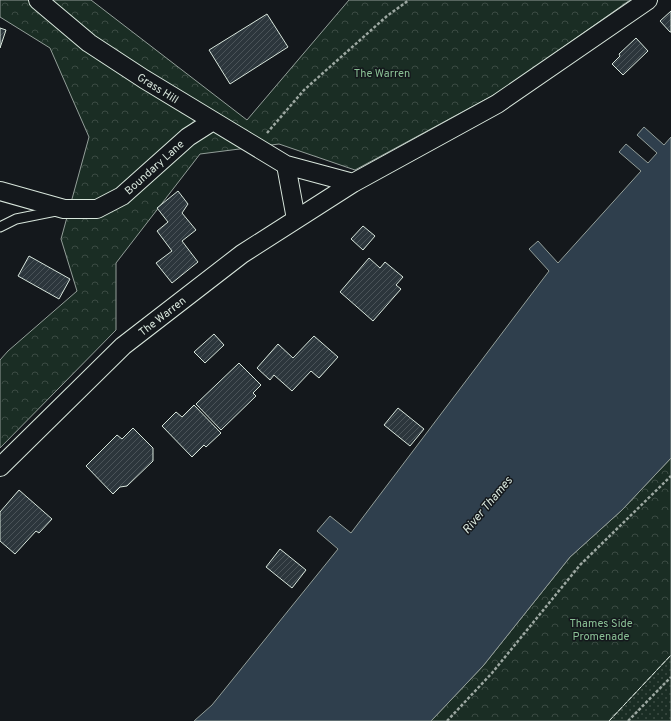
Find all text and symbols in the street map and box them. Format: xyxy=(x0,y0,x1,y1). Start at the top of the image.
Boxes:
park label: The Warren xyxy=(354,67,410,81)
street label: Grass Hill xyxy=(134,71,181,107)
street label: Boundary Lane xyxy=(122,137,187,198)
street label: The Warren xyxy=(136,294,189,340)
water label: River Thames xyxy=(459,473,517,538)
park label: Thames Side Promenade xyxy=(569,617,633,644)

